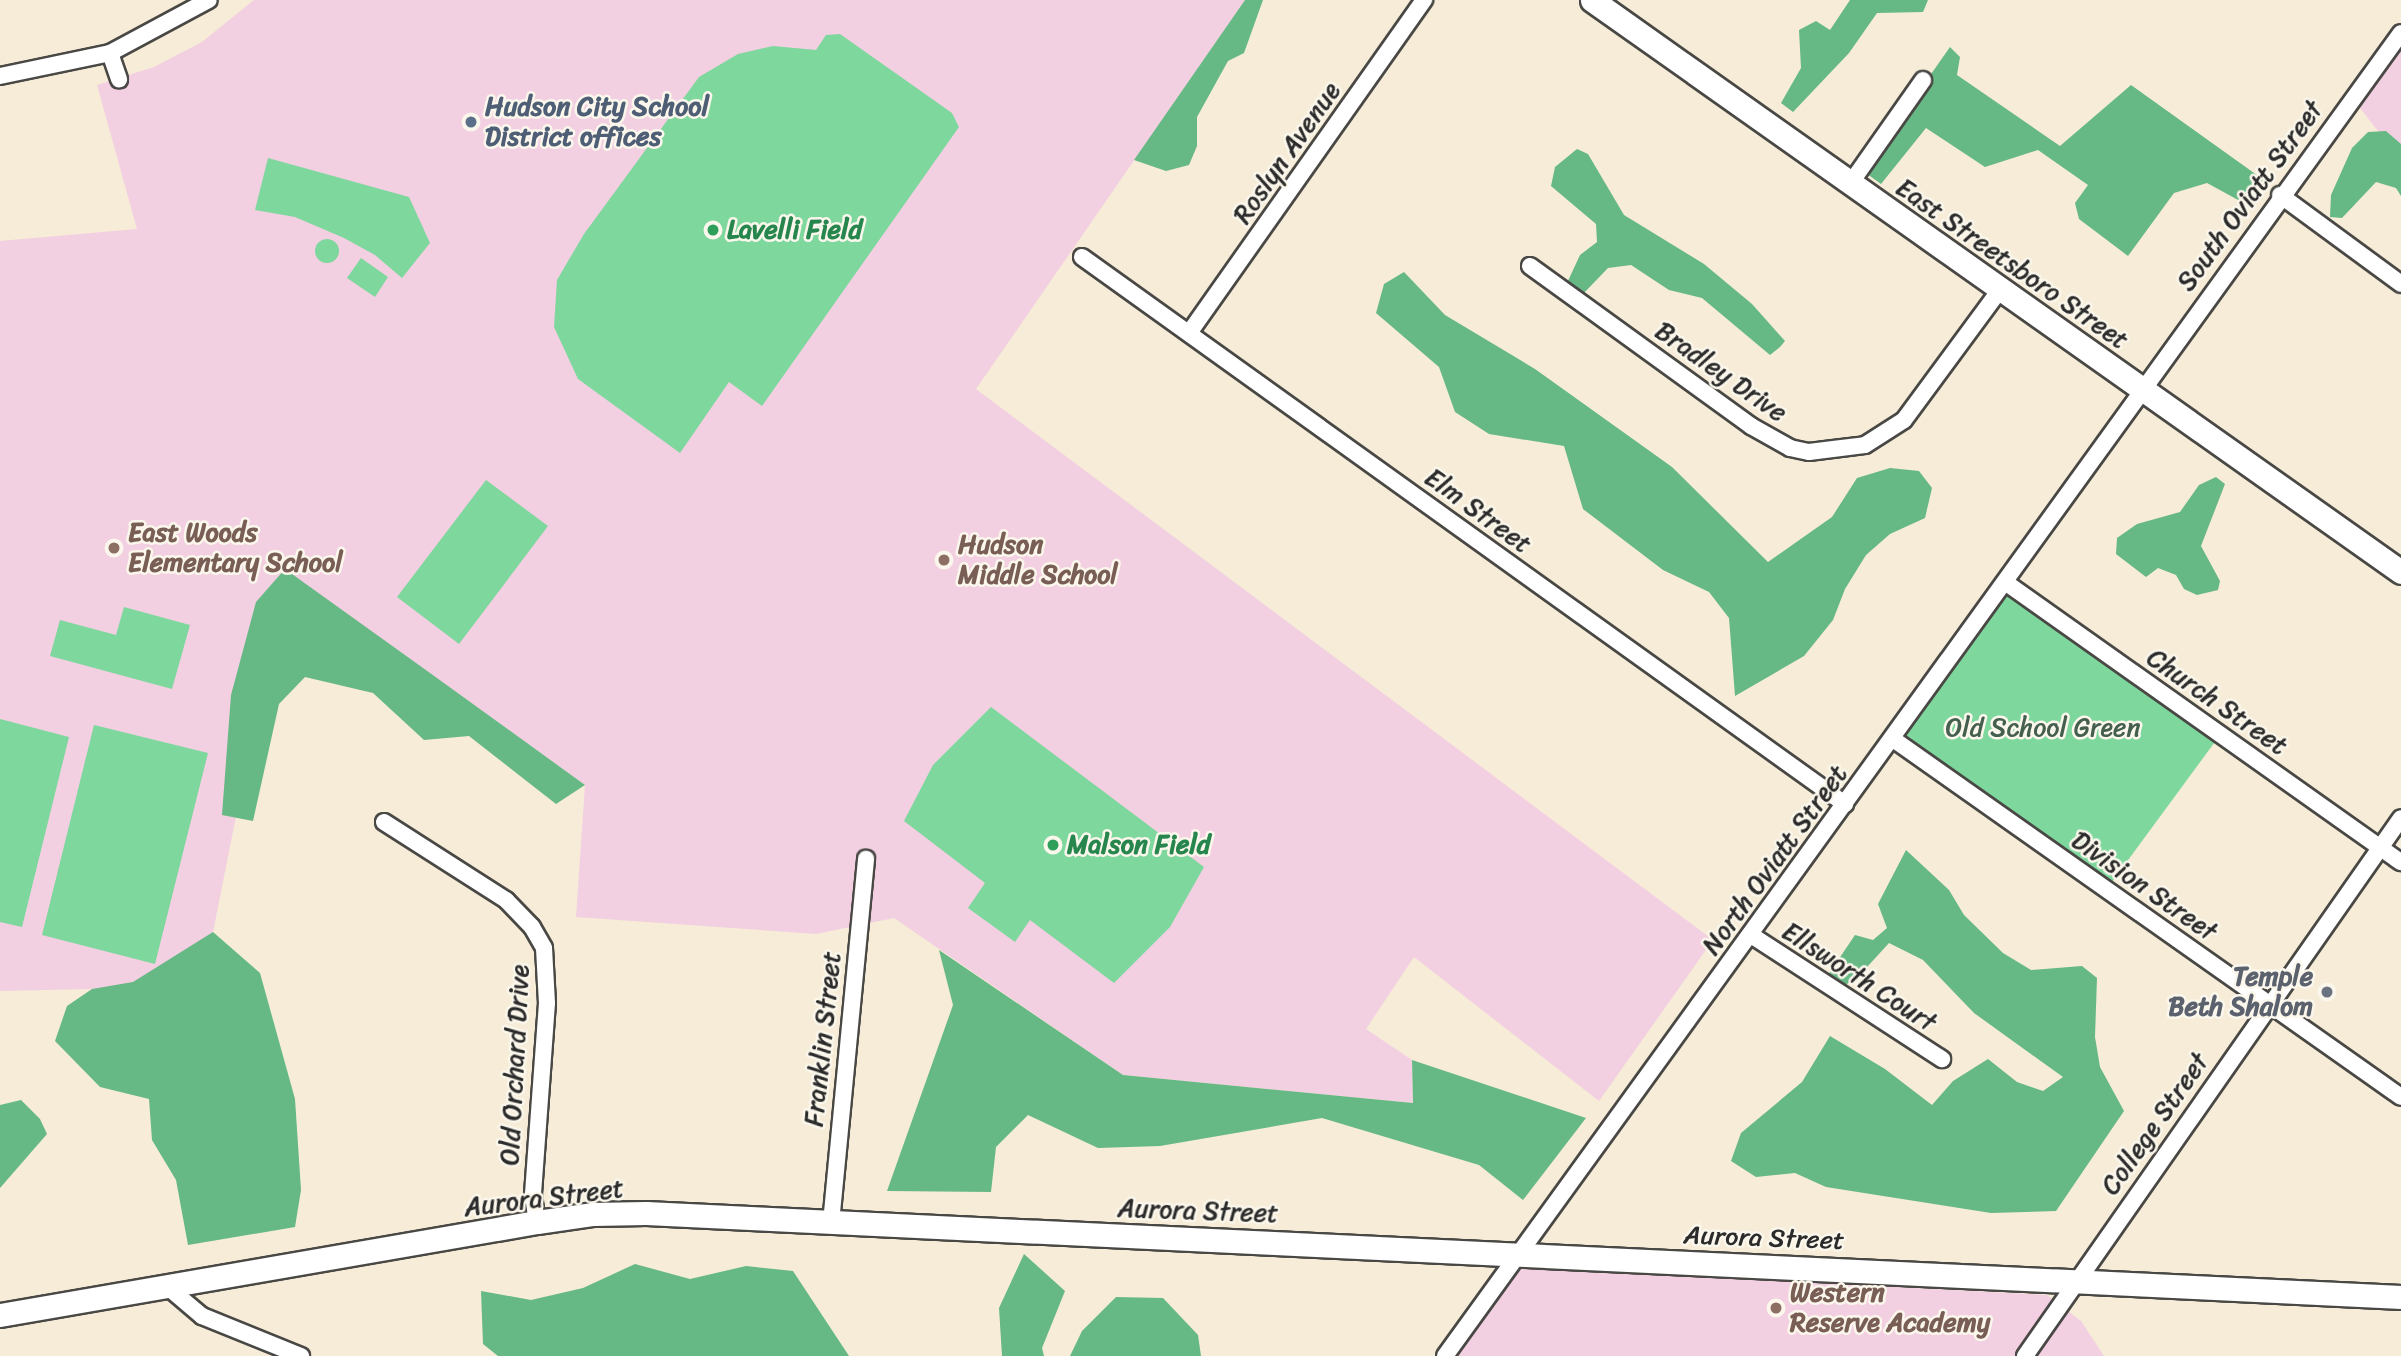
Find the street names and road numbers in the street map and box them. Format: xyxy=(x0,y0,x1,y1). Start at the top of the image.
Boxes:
street label: Roslyn Avenue xyxy=(1227,76,1347,230)
street label: South Oviatt Street xyxy=(2170,95,2330,297)
street label: East Streetsboro Street xyxy=(1889,171,2135,357)
street label: Bradley Drive xyxy=(1649,315,1793,429)
street label: Elm Street xyxy=(1419,462,1537,560)
street label: Church Street xyxy=(2141,642,2293,762)
street label: North Oviatt Street xyxy=(1696,759,1854,961)
street label: Division Street xyxy=(2065,824,2223,948)
street label: Ellsworth Court xyxy=(1776,915,1942,1039)
street label: Franklin Street xyxy=(798,950,848,1128)
street label: Old Orchard Drive xyxy=(494,963,536,1167)
street label: College Street xyxy=(2095,1047,2215,1201)
street label: Aurora Street xyxy=(462,1173,626,1223)
street label: Aurora Street xyxy=(1117,1193,1279,1229)
street label: Aurora Street xyxy=(1683,1220,1845,1256)

